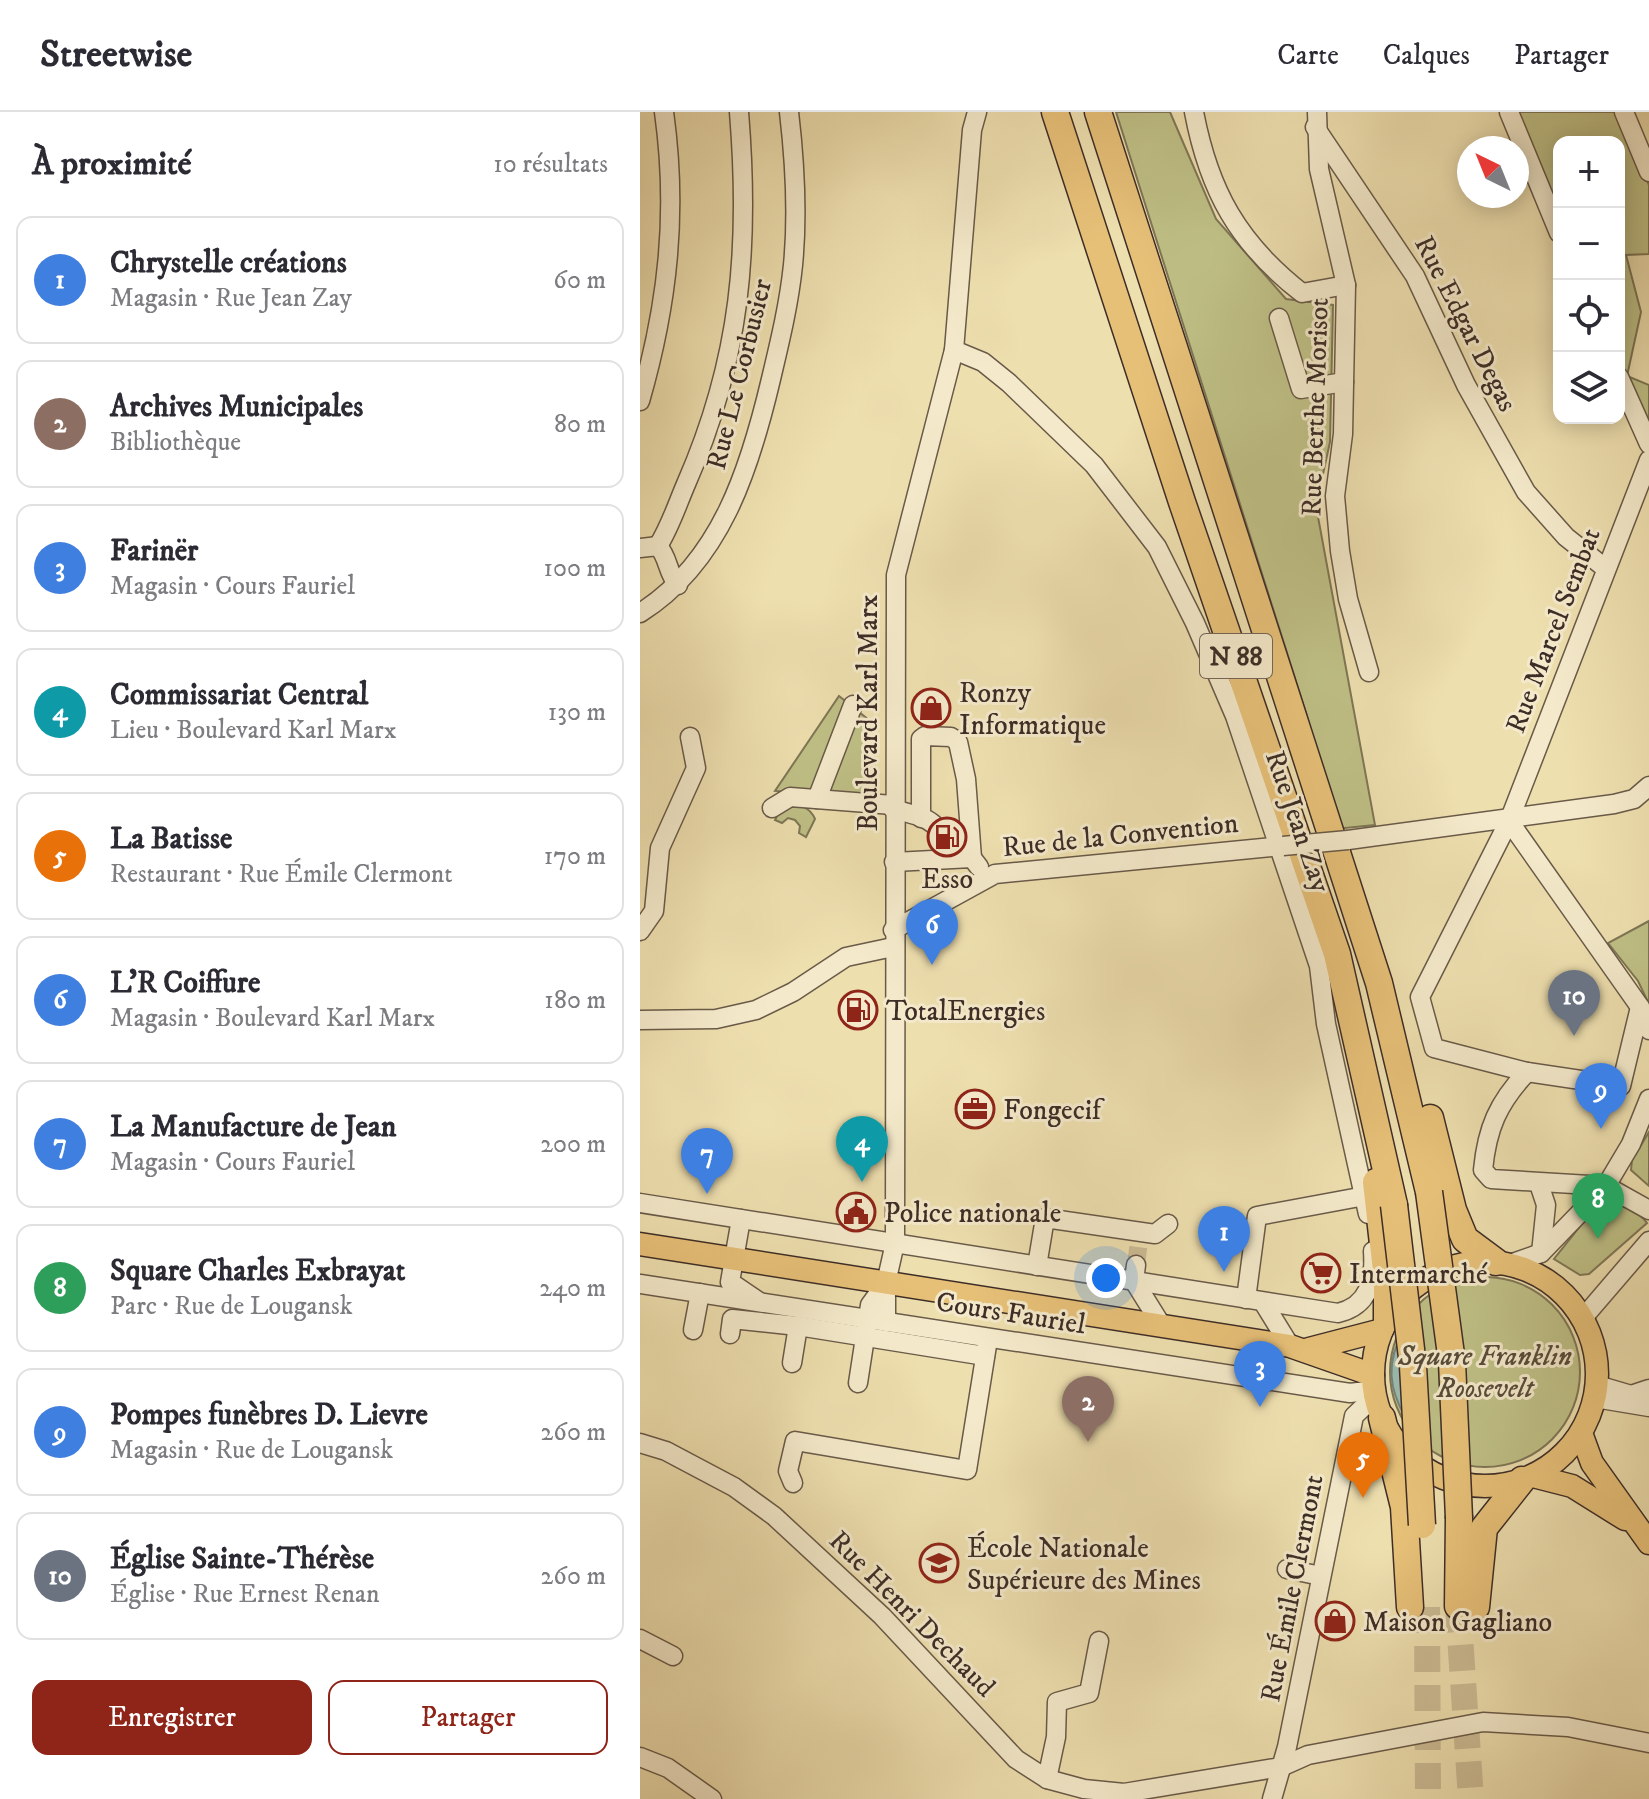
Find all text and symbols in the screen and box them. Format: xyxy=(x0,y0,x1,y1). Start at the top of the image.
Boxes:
text: Streetwise xyxy=(40,31,192,79)
text: Carte xyxy=(1277,38,1339,73)
text: Calques xyxy=(1383,38,1470,73)
text: Partager xyxy=(1514,38,1609,73)
north arrow xyxy=(1457,136,1529,208)
map controls xyxy=(1553,136,1625,424)
button: + xyxy=(1553,136,1625,208)
text: À proximité xyxy=(32,143,192,185)
text: 10 résultats xyxy=(493,148,608,181)
button: − xyxy=(1553,208,1625,280)
street label: Rue Edgar Degas xyxy=(1406,230,1525,418)
text: Chrystelle créations xyxy=(110,245,347,282)
text: 1 xyxy=(55,264,65,297)
text: 60 m xyxy=(553,264,606,297)
street label: Rue Le Corbusier xyxy=(699,275,780,473)
button: locate xyxy=(1553,280,1625,352)
text: Magasin · Rue Jean Zay xyxy=(110,282,352,315)
street label: Rue Berthe Morisot xyxy=(1294,297,1337,517)
button: layers xyxy=(1553,352,1625,424)
text: Archives Municipales xyxy=(110,389,363,426)
text: 2 xyxy=(54,408,66,441)
text: 80 m xyxy=(554,408,606,441)
text: Bibliothèque xyxy=(110,426,241,459)
street label: Rue Marcel Sembat xyxy=(1498,523,1609,738)
text: Farinër xyxy=(110,533,198,570)
text: 3 xyxy=(55,552,65,585)
text: 100 m xyxy=(543,552,606,585)
text: Magasin · Cours Fauriel xyxy=(110,570,355,603)
street label: Boulevard Karl Marx xyxy=(851,594,886,832)
road number: N 88 xyxy=(1200,634,1272,678)
place label: Ronzy Informatique xyxy=(959,676,1106,743)
text: Commissariat Central xyxy=(110,677,368,714)
shop icon: Ronzy Informatique xyxy=(910,687,952,729)
text: 4 xyxy=(53,696,67,729)
text: 130 m xyxy=(548,696,606,729)
text: Lieu · Boulevard Karl Marx xyxy=(110,714,396,747)
street label: Rue Jean Zay xyxy=(1257,746,1338,898)
street label: Rue de la Convention xyxy=(1000,806,1240,865)
fuel station icon: Esso xyxy=(926,816,968,858)
text: La Batisse xyxy=(110,821,232,858)
text: 5 xyxy=(54,840,66,873)
text: 170 m xyxy=(544,840,606,873)
text: Restaurant · Rue Émile Clermont xyxy=(110,858,453,891)
place label: Esso xyxy=(921,862,973,897)
pin: 6 xyxy=(906,899,958,965)
text: L'R Coiffure xyxy=(110,965,260,1002)
pin: 10 xyxy=(1548,970,1600,1036)
text: 6 xyxy=(53,984,67,1017)
text: 180 m xyxy=(544,984,606,1017)
fuel station icon: TotalEnergies xyxy=(837,989,879,1031)
place label: TotalEnergies xyxy=(886,994,1045,1029)
text: Magasin · Boulevard Karl Marx xyxy=(110,1002,435,1035)
pin: 9 xyxy=(1575,1063,1627,1129)
office icon: Fongecif xyxy=(954,1088,996,1130)
place label: Fongecif xyxy=(1003,1093,1105,1128)
text: La Manufacture de Jean xyxy=(110,1109,396,1146)
pin: 4 xyxy=(836,1116,888,1182)
text: 7 xyxy=(53,1128,67,1161)
text: 200 m xyxy=(540,1128,606,1161)
pin: 7 xyxy=(681,1128,733,1194)
text: Magasin · Cours Fauriel xyxy=(110,1146,355,1179)
pin: 8 xyxy=(1572,1173,1624,1239)
public building icon: Police nationale xyxy=(835,1191,877,1233)
place label: Police nationale xyxy=(884,1196,1061,1231)
pin: 1 xyxy=(1198,1206,1250,1272)
supermarket icon: Intermarché xyxy=(1300,1252,1342,1294)
text: Square Charles Exbrayat xyxy=(110,1253,405,1290)
place label: Intermarché xyxy=(1349,1257,1488,1292)
your location xyxy=(1086,1258,1126,1298)
text: 8 xyxy=(53,1272,67,1305)
text: 240 m xyxy=(539,1272,606,1305)
street label: Cours Fauriel xyxy=(933,1284,1089,1343)
text: Parc · Rue de Lougansk xyxy=(110,1290,353,1323)
park label: Square Franklin Roosevelt xyxy=(1397,1339,1572,1406)
pin: 3 xyxy=(1234,1341,1286,1407)
pin: 2 xyxy=(1062,1376,1114,1442)
text: Pompes funèbres D. Lievre xyxy=(110,1397,428,1434)
text: 9 xyxy=(54,1416,66,1449)
text: 260 m xyxy=(541,1416,606,1449)
pin: 5 xyxy=(1337,1432,1389,1498)
text: Magasin · Rue de Lougansk xyxy=(110,1434,393,1467)
street label: Rue Émile Clermont xyxy=(1253,1472,1332,1705)
street label: Rue Henri Dechaud xyxy=(821,1523,1003,1705)
place label: École Nationale Supérieure des Mines xyxy=(967,1531,1201,1598)
text: Église Sainte-Thérèse xyxy=(110,1541,374,1578)
school or university icon: École Nationale Supérieure des Mines xyxy=(918,1542,960,1584)
text: 10 xyxy=(48,1560,72,1593)
text: 260 m xyxy=(541,1560,606,1593)
text: Église · Rue Ernest Renan xyxy=(110,1578,380,1611)
shop icon: Maison Gagliano xyxy=(1314,1600,1356,1642)
place label: Maison Gagliano xyxy=(1363,1605,1552,1640)
button: Enregistrer xyxy=(32,1680,312,1755)
button: Partager xyxy=(328,1680,608,1755)

